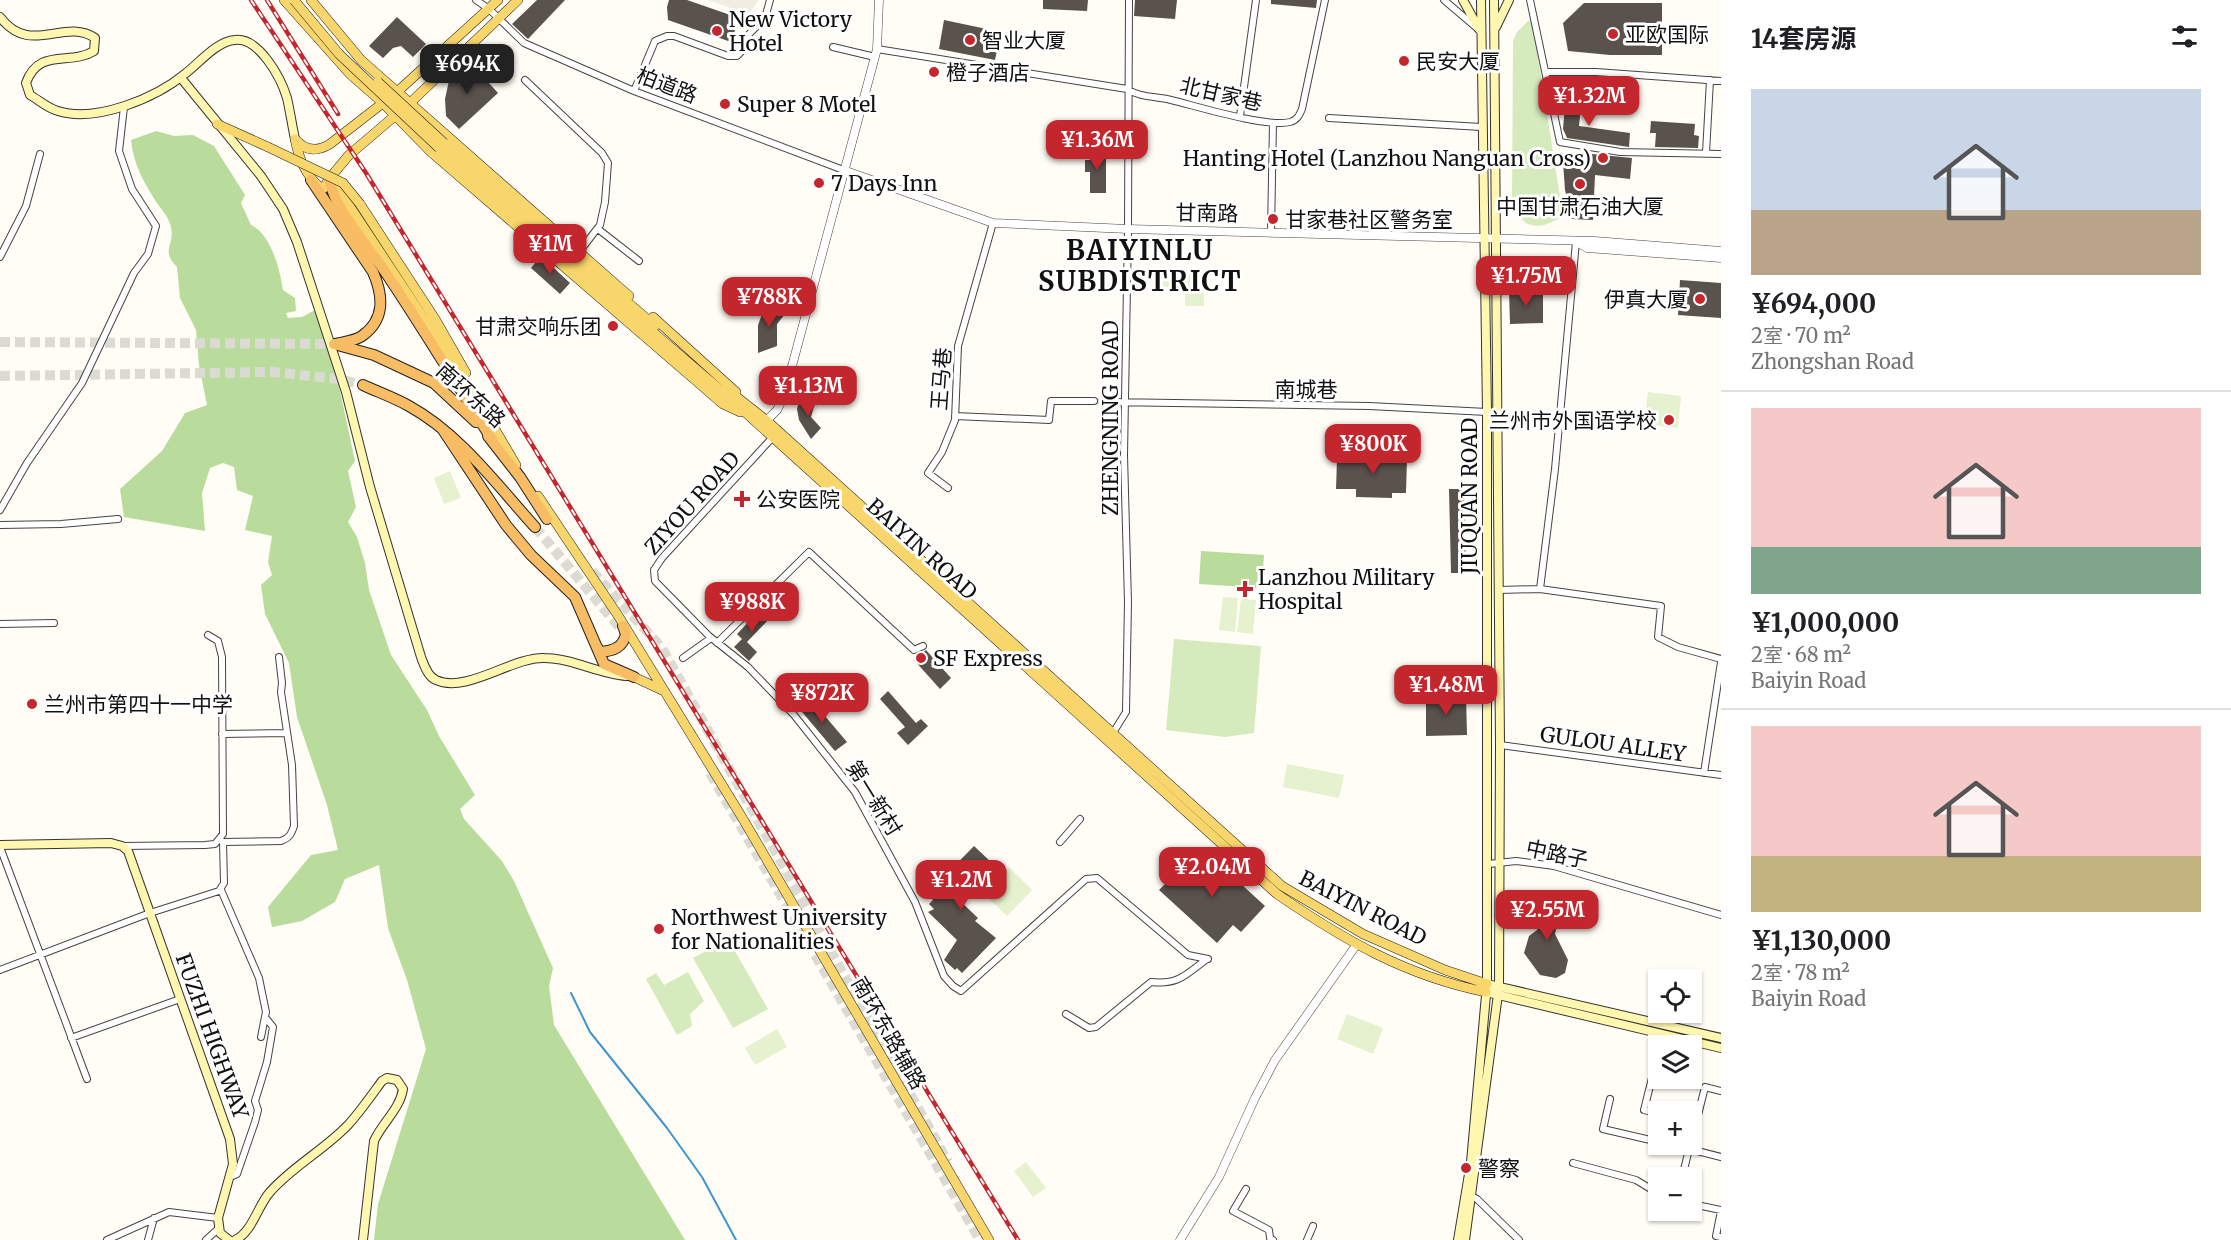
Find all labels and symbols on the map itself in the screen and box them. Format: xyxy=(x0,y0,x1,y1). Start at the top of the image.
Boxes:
place label: New Victory Hotel xyxy=(729,6,853,57)
place label: 亚欧国际 xyxy=(1625,21,1709,48)
marker: New Victory Hotel xyxy=(710,24,724,38)
place label: 智业大厦 xyxy=(982,27,1066,54)
marker: 亚欧国际 xyxy=(1606,27,1620,41)
marker: 智业大厦 xyxy=(963,33,977,47)
pin: ¥694K xyxy=(425,44,509,95)
place label: 民安大厦 xyxy=(1416,48,1500,75)
marker: 民安大厦 xyxy=(1397,54,1411,68)
place label: 橙子酒店 xyxy=(946,59,1030,86)
street label: 柏道路 xyxy=(633,61,701,109)
marker: 橙子酒店 xyxy=(927,65,941,79)
street label: 北甘家巷 xyxy=(1177,71,1265,117)
pin: ¥1.32M xyxy=(1540,76,1638,127)
place label: Super 8 Motel xyxy=(737,91,877,118)
marker: Super 8 Motel xyxy=(718,97,732,111)
pin: ¥1.36M xyxy=(1048,120,1146,171)
place label: Hanting Hotel (Lanzhou Nanguan Cross) xyxy=(1183,145,1591,172)
marker: Hanting Hotel (Lanzhou Nanguan Cross) xyxy=(1596,151,1610,165)
place label: 7 Days Inn xyxy=(831,170,937,197)
marker: 7 Days Inn xyxy=(812,176,826,190)
marker: 中国甘肃石油大厦 xyxy=(1573,177,1587,191)
place label: 中国甘肃石油大厦 xyxy=(1496,193,1664,220)
street label: 甘南路 xyxy=(1175,199,1239,227)
place label: 甘家巷社区警务室 xyxy=(1285,206,1453,233)
marker: 甘家巷社区警务室 xyxy=(1266,212,1280,226)
pin: ¥1M xyxy=(521,224,579,275)
district label: BAIYINLU SUBDISTRICT xyxy=(1038,233,1242,298)
pin: ¥1.75M xyxy=(1477,256,1575,307)
pin: ¥788K xyxy=(727,277,811,328)
place label: 伊真大厦 xyxy=(1604,286,1688,313)
marker: 伊真大厦 xyxy=(1693,292,1707,306)
place label: 甘肃交响乐团 xyxy=(475,313,601,340)
marker: 甘肃交响乐团 xyxy=(606,319,620,333)
street label: ZHENGNING ROAD xyxy=(1097,320,1124,516)
street label: 王马巷 xyxy=(925,347,957,411)
street label: 南环东路 xyxy=(431,357,511,433)
pin: ¥1.13M xyxy=(759,366,857,417)
street label: 南城巷 xyxy=(1275,376,1338,403)
place label: 兰州市外国语学校 xyxy=(1489,407,1657,434)
marker: 兰州市外国语学校 xyxy=(1662,413,1676,427)
street label: JIUQUAN ROAD xyxy=(1456,418,1483,575)
pin: ¥800K xyxy=(1331,424,1415,475)
street label: ZIYOU ROAD xyxy=(639,446,746,560)
place label: 公安医院 xyxy=(756,486,840,513)
marker: 公安医院 xyxy=(733,490,751,508)
street label: BAIYIN ROAD xyxy=(861,492,983,606)
place label: Lanzhou Military Hospital xyxy=(1258,564,1435,615)
marker: Lanzhou Military Hospital xyxy=(1236,580,1254,598)
pin: ¥988K xyxy=(710,582,794,633)
place label: SF Express xyxy=(933,645,1043,672)
marker: SF Express xyxy=(914,651,928,665)
pin: ¥1.48M xyxy=(1397,665,1495,716)
pin: ¥872K xyxy=(780,673,864,724)
place label: 兰州市第四十一中学 xyxy=(44,691,233,718)
marker: 兰州市第四十一中学 xyxy=(25,697,39,711)
street label: GULOU ALLEY xyxy=(1538,720,1688,768)
street label: 第一新村 xyxy=(840,755,908,841)
street label: 中路子 xyxy=(1523,834,1591,874)
pin: ¥2.04M xyxy=(1163,847,1261,898)
pin: ¥1.2M xyxy=(919,860,1003,911)
street label: BAIYIN ROAD xyxy=(1295,864,1431,952)
pin: ¥2.55M xyxy=(1498,890,1596,941)
place label: Northwest University for Nationalities xyxy=(671,904,888,955)
marker: Northwest University for Nationalities xyxy=(652,922,666,936)
street label: FUZHI HIGHWAY xyxy=(170,949,255,1123)
street label: 南环东路辅路 xyxy=(846,972,932,1094)
place label: 警察 xyxy=(1478,1155,1520,1182)
marker: 警察 xyxy=(1459,1161,1473,1175)

